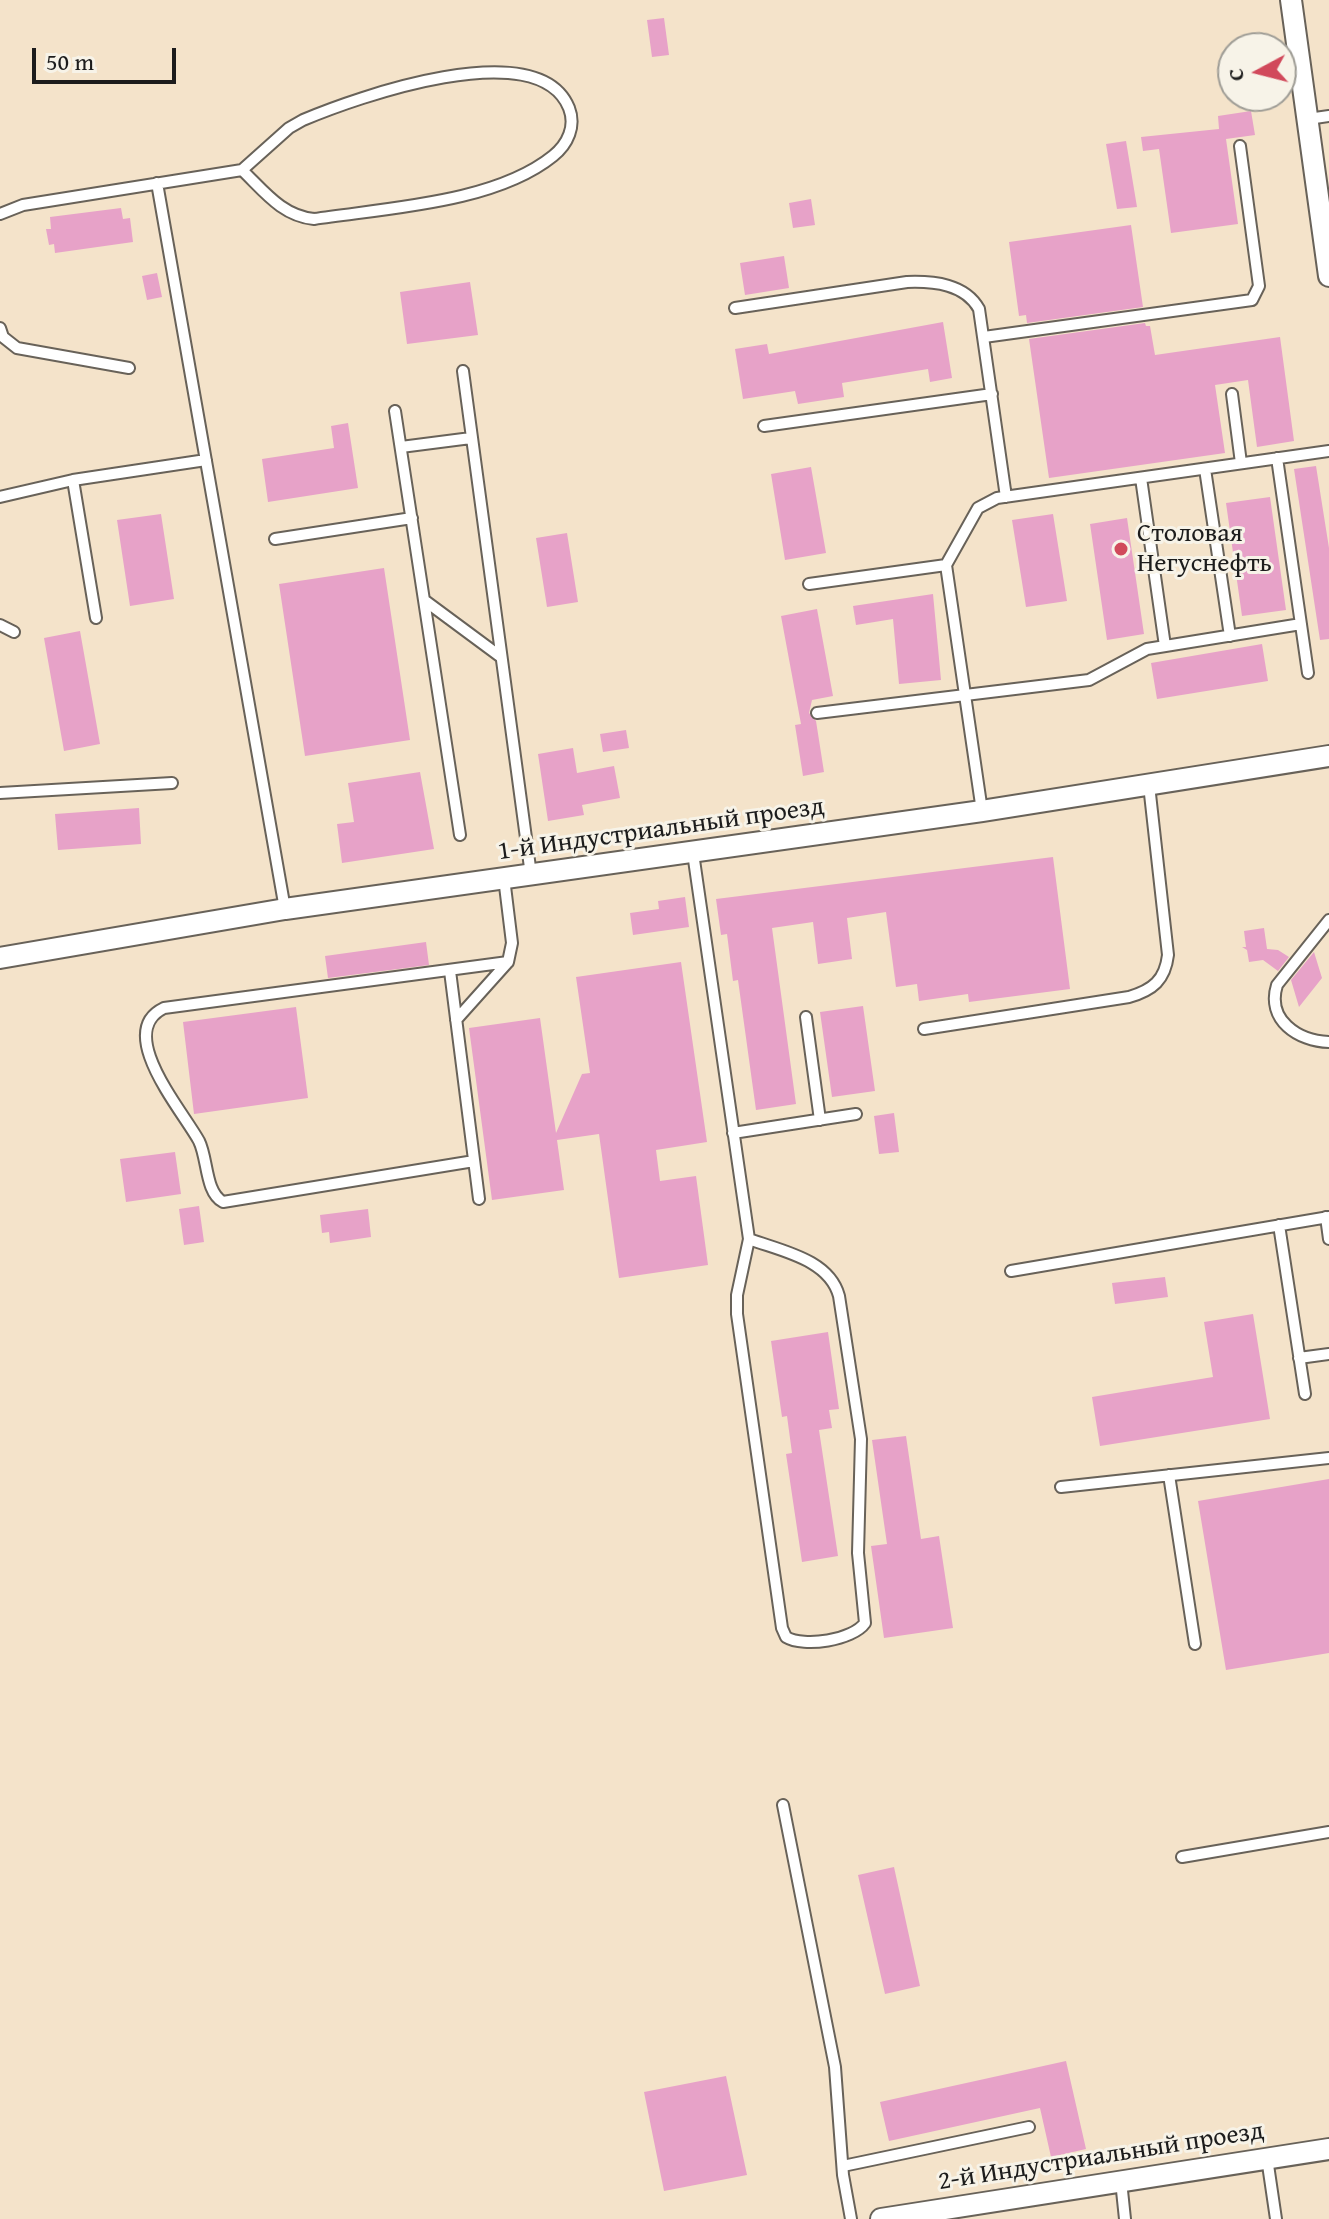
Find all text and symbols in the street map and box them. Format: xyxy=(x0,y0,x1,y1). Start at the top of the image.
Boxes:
scale bar xyxy=(36,32,180,82)
north arrow xyxy=(1217,32,1297,112)
text: 50 m xyxy=(46,44,94,79)
text: С xyxy=(1219,67,1252,83)
place label: Столовая Негуснефть xyxy=(1137,518,1272,580)
marker: Столовая Негуснефть xyxy=(1112,540,1130,558)
street label: 1-й Индустриальный проезд xyxy=(496,792,826,868)
street label: 2-й Индустриальный проезд xyxy=(936,2116,1266,2198)

